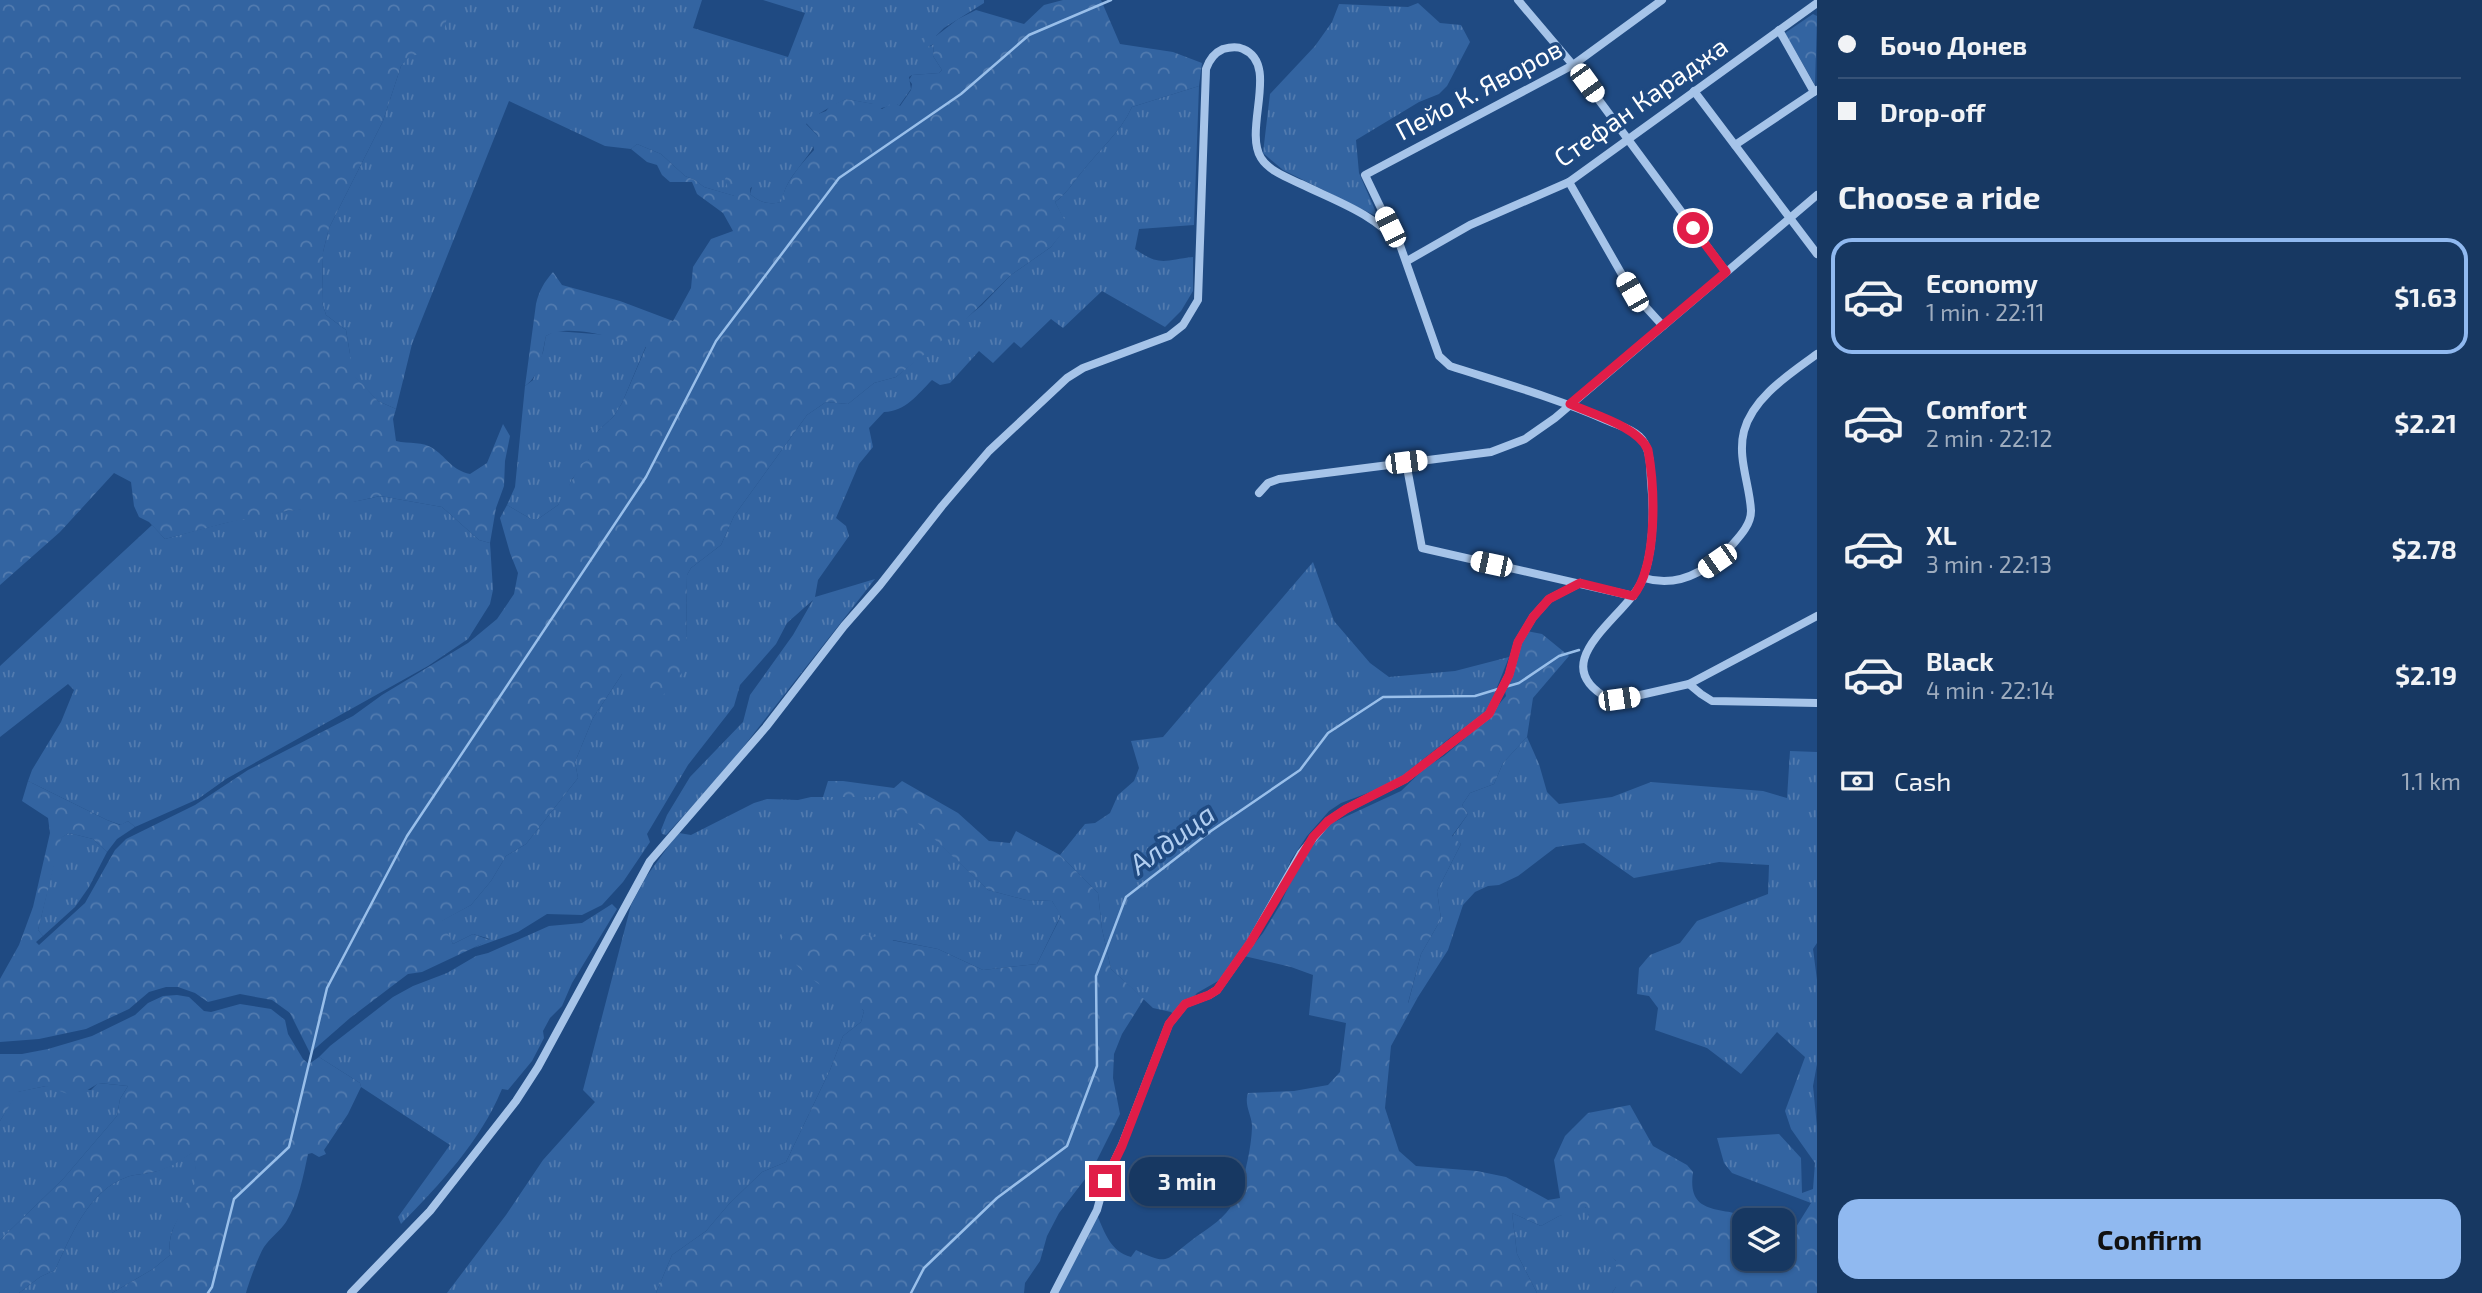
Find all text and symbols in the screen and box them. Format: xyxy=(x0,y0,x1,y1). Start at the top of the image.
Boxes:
street label: Стефан Караджа xyxy=(1547,29,1733,172)
text: Бочо Донев xyxy=(1880,29,2027,60)
street label: Пейо К. Яворов xyxy=(1390,32,1567,146)
car xyxy=(1567,60,1608,106)
text: Drop-off xyxy=(1880,96,1985,127)
text: Choose a ride xyxy=(1838,177,2041,215)
car xyxy=(1372,204,1409,250)
route start xyxy=(1677,212,1709,244)
icon: car xyxy=(1842,265,1905,328)
text: Economy xyxy=(1926,267,2038,298)
car xyxy=(1613,269,1652,315)
text: $1.63 xyxy=(2394,281,2457,312)
text: 1 min · 22:11 xyxy=(1926,298,2045,326)
icon: car xyxy=(1842,391,1905,454)
text: Comfort xyxy=(1926,393,2027,424)
text: $2.21 xyxy=(2394,407,2457,438)
text: 2 min · 22:12 xyxy=(1926,424,2052,452)
car xyxy=(1384,449,1429,475)
icon: car xyxy=(1842,517,1905,580)
text: XL xyxy=(1926,519,1957,550)
text: $2.78 xyxy=(2391,533,2457,564)
car xyxy=(1694,540,1741,582)
car xyxy=(1469,549,1514,579)
text: 3 min · 22:13 xyxy=(1926,550,2052,578)
icon: car xyxy=(1842,643,1905,706)
text: Black xyxy=(1926,645,1994,676)
text: $2.19 xyxy=(2395,659,2457,690)
text: 4 min · 22:14 xyxy=(1926,676,2055,704)
car xyxy=(1597,686,1642,712)
icon: cash xyxy=(1838,762,1876,800)
text: Cash xyxy=(1894,765,1951,796)
text: 1.1 km xyxy=(2401,767,2461,795)
water label: Алдица xyxy=(1121,796,1221,881)
callout: 3 min xyxy=(1130,1156,1245,1206)
route end xyxy=(1089,1165,1121,1197)
text: 3 min xyxy=(1158,1167,1216,1195)
button: Confirm xyxy=(1838,1199,2461,1279)
map controls xyxy=(1732,1208,1795,1271)
button: layers xyxy=(1732,1208,1795,1271)

